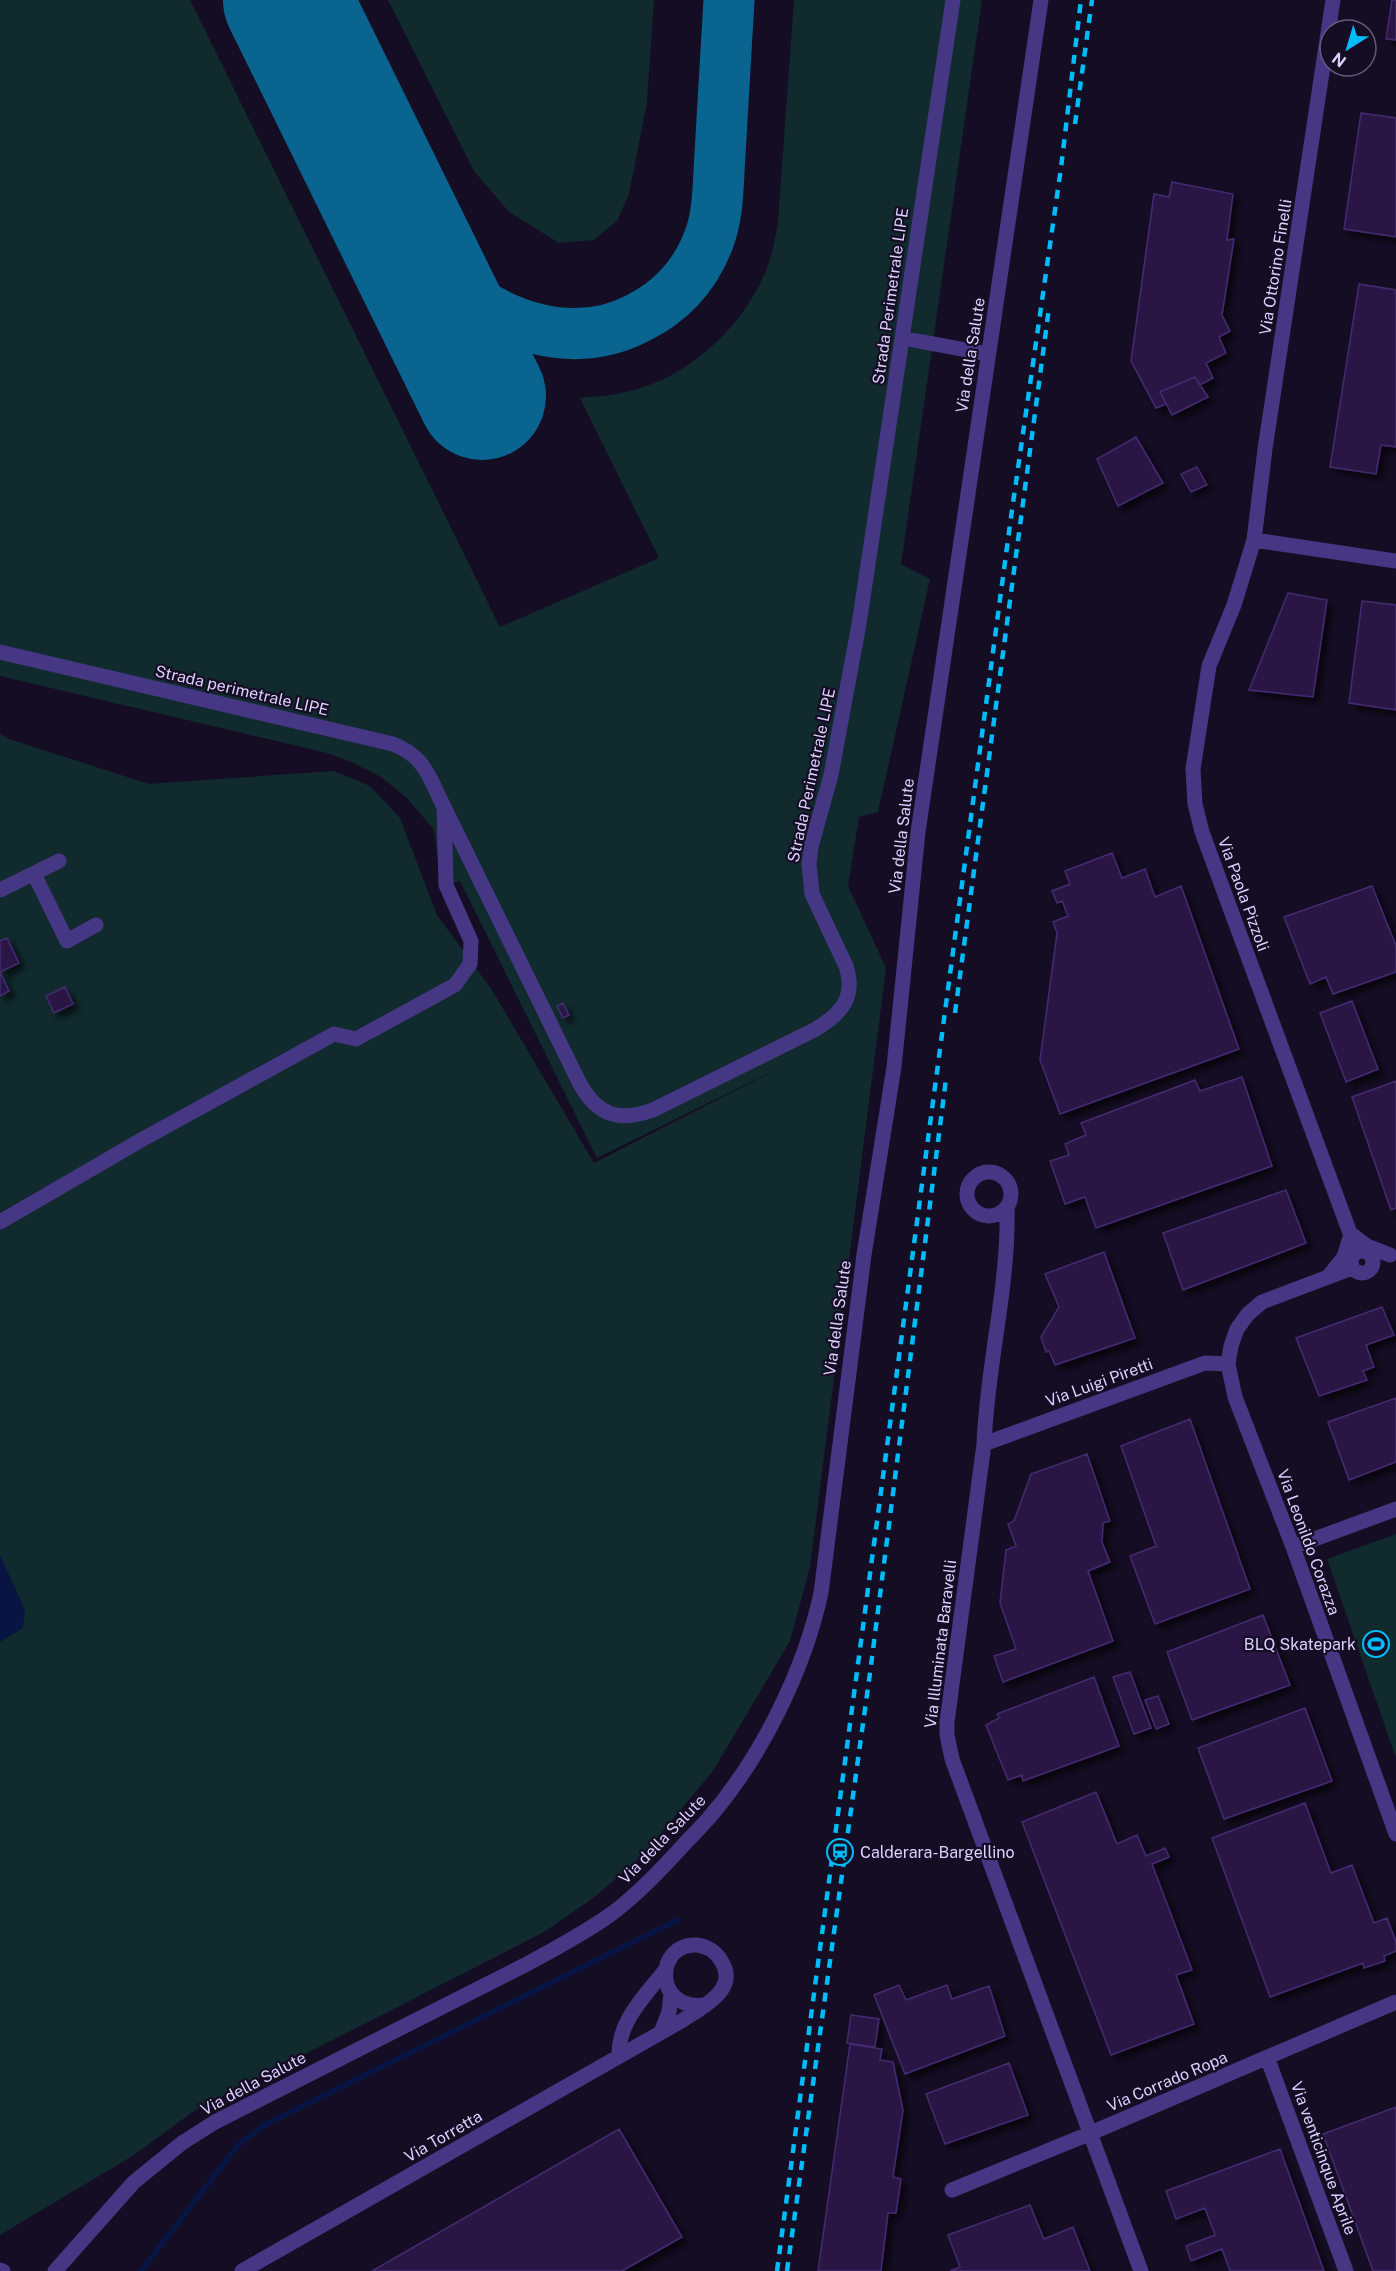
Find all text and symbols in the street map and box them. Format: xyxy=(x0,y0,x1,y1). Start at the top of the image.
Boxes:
north arrow xyxy=(1318,18,1378,78)
text: N xyxy=(1329,48,1350,71)
street label: Via Ottorino Finelli xyxy=(1255,198,1296,336)
street label: Strada Perimetrale LIPE xyxy=(869,207,912,385)
street label: Via della Salute xyxy=(952,296,989,414)
street label: Strada perimetrale LIPE xyxy=(153,661,330,720)
street label: Strada Perimetrale LIPE xyxy=(784,686,839,864)
street label: Via della Salute xyxy=(885,777,918,895)
street label: Via Paola Pizzoli xyxy=(1214,834,1273,954)
street label: Via della Salute xyxy=(820,1259,855,1377)
street label: Via Luigi Piretti xyxy=(1043,1354,1155,1411)
street label: Via Leonildo Corazza xyxy=(1273,1467,1344,1618)
street label: Via Illuminata Baravelli xyxy=(921,1559,960,1729)
sports icon: BLQ Skatepark xyxy=(1361,1629,1391,1659)
place label: BLQ Skatepark xyxy=(1244,1635,1356,1654)
street label: Via della Salute xyxy=(615,1791,710,1888)
station icon: Calderara-Bargellino xyxy=(825,1837,855,1867)
place label: Calderara-Bargellino xyxy=(860,1843,1015,1862)
street label: Via della Salute xyxy=(197,2048,309,2119)
street label: Via Corrado Ropa xyxy=(1104,2048,1230,2115)
street label: Via venticinque Aprile xyxy=(1287,2079,1360,2237)
street label: Via Torretta xyxy=(401,2107,485,2166)

